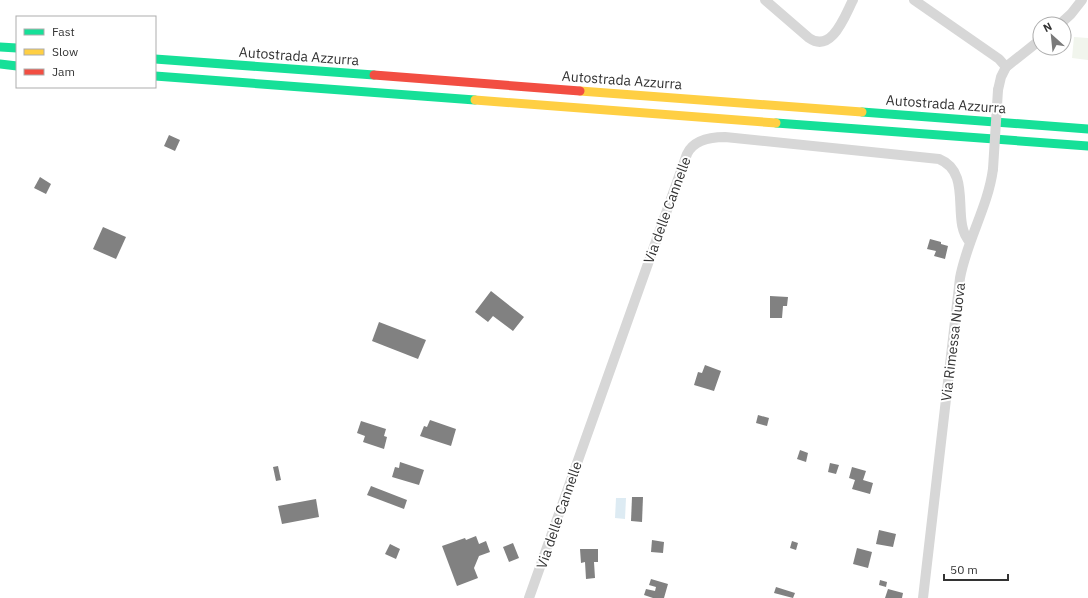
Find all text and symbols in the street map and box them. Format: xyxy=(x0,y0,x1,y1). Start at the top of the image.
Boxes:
legend xyxy=(16,16,156,88)
north arrow xyxy=(1032,16,1072,56)
text: N xyxy=(1041,19,1054,35)
text: Fast xyxy=(52,24,75,39)
street label: Autostrada Azzurra xyxy=(238,43,360,69)
text: Slow xyxy=(52,44,78,59)
text: Jam xyxy=(52,64,75,79)
street label: Autostrada Azzurra xyxy=(561,67,683,93)
street label: Autostrada Azzurra xyxy=(885,91,1007,117)
street label: Via delle Cannelle xyxy=(639,154,695,266)
street label: Via Rimessa Nuova xyxy=(937,281,969,402)
street label: Via delle Cannelle xyxy=(532,459,586,571)
scale bar xyxy=(944,556,1008,582)
text: 50 m xyxy=(950,562,978,577)

